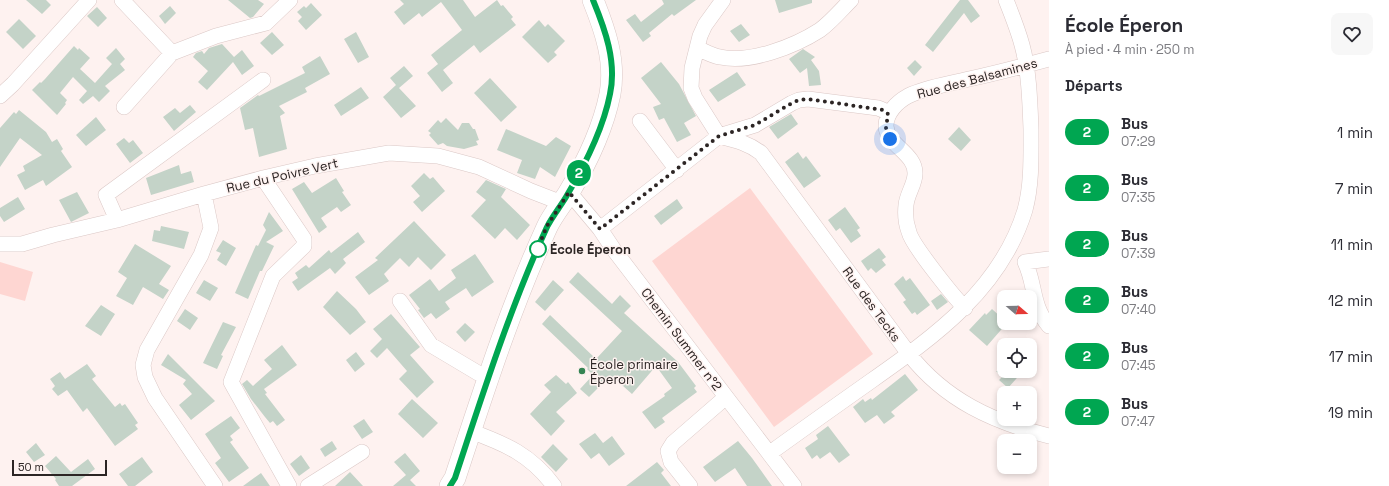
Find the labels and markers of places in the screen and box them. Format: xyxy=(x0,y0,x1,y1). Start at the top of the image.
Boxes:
marker: École Éperon xyxy=(529,240,547,258)
place label: École Éperon xyxy=(550,241,631,258)
place label: École primaire Éperon xyxy=(590,356,678,388)
marker: École primaire Éperon xyxy=(577,366,587,376)

